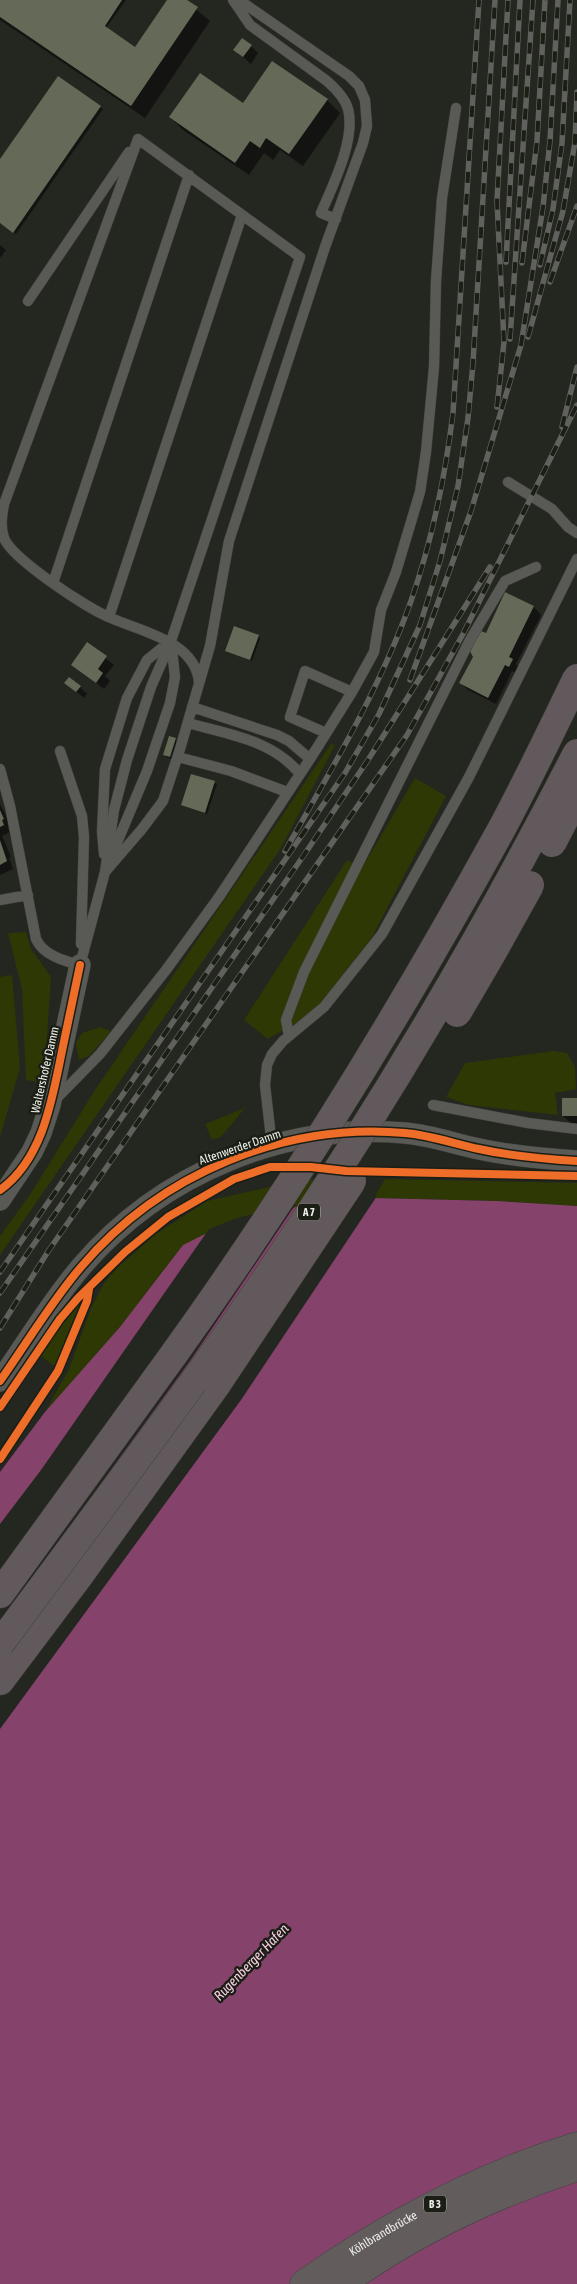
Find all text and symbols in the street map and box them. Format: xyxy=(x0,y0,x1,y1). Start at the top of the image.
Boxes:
street label: Waltershofer Damm xyxy=(28,1025,62,1115)
street label: Altenwerder Damm xyxy=(197,1126,283,1168)
road number: A 7 xyxy=(298,1204,320,1220)
water label: Rugenberger Hafen xyxy=(210,1920,292,2004)
road number: B 3 xyxy=(424,2196,446,2212)
street label: Köhlbrandbrücke xyxy=(347,2208,420,2259)

